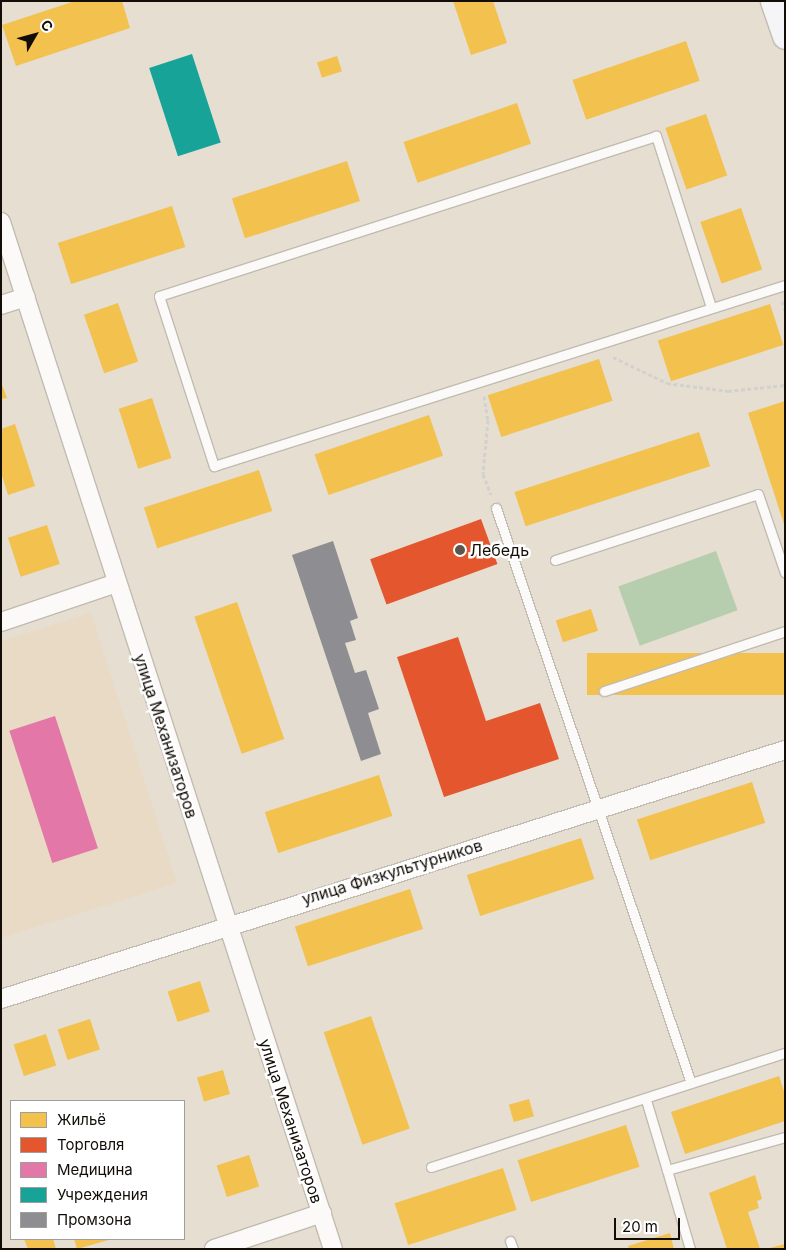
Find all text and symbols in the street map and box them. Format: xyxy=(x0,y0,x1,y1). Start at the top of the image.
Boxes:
north arrow xyxy=(10,10,60,60)
text: С xyxy=(37,16,57,35)
place label: Лебедь xyxy=(470,540,529,560)
marker: Лебедь xyxy=(454,544,466,556)
street label: улица Механизаторов xyxy=(130,651,202,821)
street label: улица Физкультурников xyxy=(299,835,485,909)
street label: улица Механизаторов xyxy=(255,1036,327,1206)
legend xyxy=(10,1100,185,1240)
text: Жильё xyxy=(57,1110,106,1129)
text: Торговля xyxy=(57,1135,124,1154)
text: Медицина xyxy=(57,1160,133,1179)
text: Учреждения xyxy=(57,1185,148,1204)
scale bar xyxy=(616,1208,682,1240)
text: Промзона xyxy=(57,1210,132,1229)
text: 20 m xyxy=(622,1217,658,1236)

